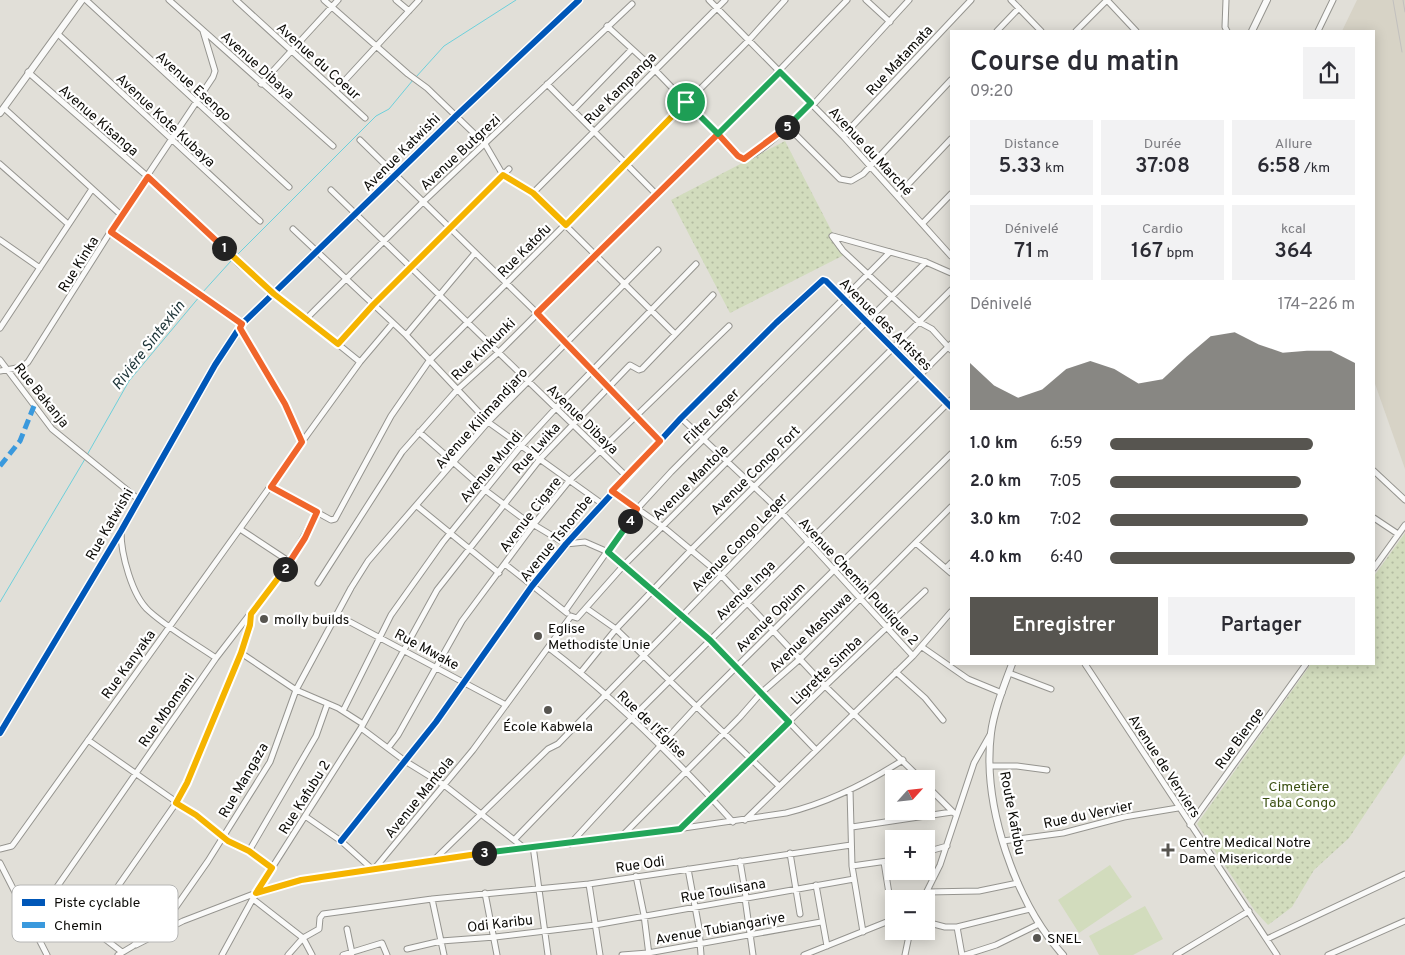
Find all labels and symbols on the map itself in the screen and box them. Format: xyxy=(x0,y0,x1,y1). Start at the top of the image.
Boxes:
street label: Avenue du Coeur xyxy=(272,20,364,105)
street label: Rue Matamata xyxy=(863,22,937,100)
street label: Avenue Dibaya xyxy=(217,29,297,104)
street label: Avenue Esengo xyxy=(152,49,235,126)
street label: Rue Kampanga xyxy=(581,49,661,129)
street label: Avenue Kote Kubaya xyxy=(112,71,218,171)
pin xyxy=(665,81,707,123)
street label: Avenue Kisanga xyxy=(55,82,141,160)
street label: Avenue du Marché xyxy=(824,104,915,200)
street label: Avenue Katwishi xyxy=(360,111,444,195)
street label: Avenue Butgrezi xyxy=(417,112,505,195)
pin: 5 xyxy=(774,114,800,140)
street label: Rue Katofu xyxy=(495,221,555,281)
street label: Rue Kinka xyxy=(55,234,103,296)
pin: 1 xyxy=(212,236,236,260)
street label: Avenue des Artistes xyxy=(835,275,935,375)
water label: Riviére Sintexkin xyxy=(108,297,190,394)
street label: Rue Kinkunki xyxy=(448,315,520,385)
street label: Rue Bakanja xyxy=(10,360,72,432)
street label: Avenue Kilimandjaro xyxy=(432,365,532,473)
street label: Avenue Dibaya xyxy=(543,382,621,459)
street label: Filtre Leger xyxy=(680,385,744,449)
street label: Rue Lwika xyxy=(510,420,565,478)
street label: Avenue Congo Fort xyxy=(708,423,804,519)
street label: Avenue Mundi xyxy=(457,427,527,506)
street label: Avenue Mantola xyxy=(650,442,732,524)
street label: Avenue Cigare xyxy=(497,474,566,556)
street label: Rue Katwishi xyxy=(83,486,138,564)
street label: Avenue Congo Leger xyxy=(689,490,792,596)
street label: Avenue Tshombe xyxy=(517,492,597,586)
pin: 4 xyxy=(618,508,642,534)
street label: Avenue Chemin Publique 2 xyxy=(794,515,921,649)
pin: 2 xyxy=(272,556,298,582)
street label: Avenue Inga xyxy=(713,558,779,624)
street label: Avenue Opium xyxy=(733,580,809,656)
street label: Avenue Mashuwa xyxy=(766,590,856,677)
place label: molly builds xyxy=(274,612,349,629)
marker: molly builds xyxy=(258,613,270,625)
place label: Eglise Methodiste Unie xyxy=(548,621,650,654)
street label: Rue Mwake xyxy=(391,626,462,674)
street label: Rue Kanyaka xyxy=(98,627,160,703)
marker: Eglise Methodiste Unie xyxy=(532,630,544,642)
street label: Ligrette Simba xyxy=(788,633,866,709)
street label: Rue Mbomani xyxy=(136,671,199,751)
street label: Rue de l'Église xyxy=(613,687,690,762)
marker: École Kabwela xyxy=(542,704,554,716)
street label: Rue Bienge xyxy=(1212,705,1268,773)
street label: Avenue de Verviers xyxy=(1124,712,1203,822)
place label: École Kabwela xyxy=(503,718,593,736)
street label: Rue Mangaza xyxy=(216,740,273,821)
street label: Avenue Mantola xyxy=(382,754,458,842)
street label: Rue Kafubu 2 xyxy=(276,758,335,838)
north arrow xyxy=(885,770,935,820)
street label: Route Kafubu xyxy=(995,770,1028,857)
park label: Cimetière Taba Congo xyxy=(1262,779,1336,812)
street label: Rue du Vervier xyxy=(1042,798,1135,833)
place label: Centre Medical Notre Dame Misericorde xyxy=(1179,835,1311,868)
pin: 3 xyxy=(472,840,496,866)
marker: Centre Medical Notre Dame Misericorde xyxy=(1161,843,1175,857)
street label: Rue Odi xyxy=(615,854,666,877)
street label: Rue Toulisana xyxy=(679,876,767,907)
legend xyxy=(12,885,178,942)
text: Piste cyclable xyxy=(54,895,140,912)
street label: Avenue Tubiangariye xyxy=(654,910,786,949)
street label: Odi Karibu xyxy=(466,912,534,937)
text: Chemin xyxy=(54,918,102,935)
place label: SNEL xyxy=(1047,931,1082,948)
marker: SNEL xyxy=(1031,932,1043,944)

